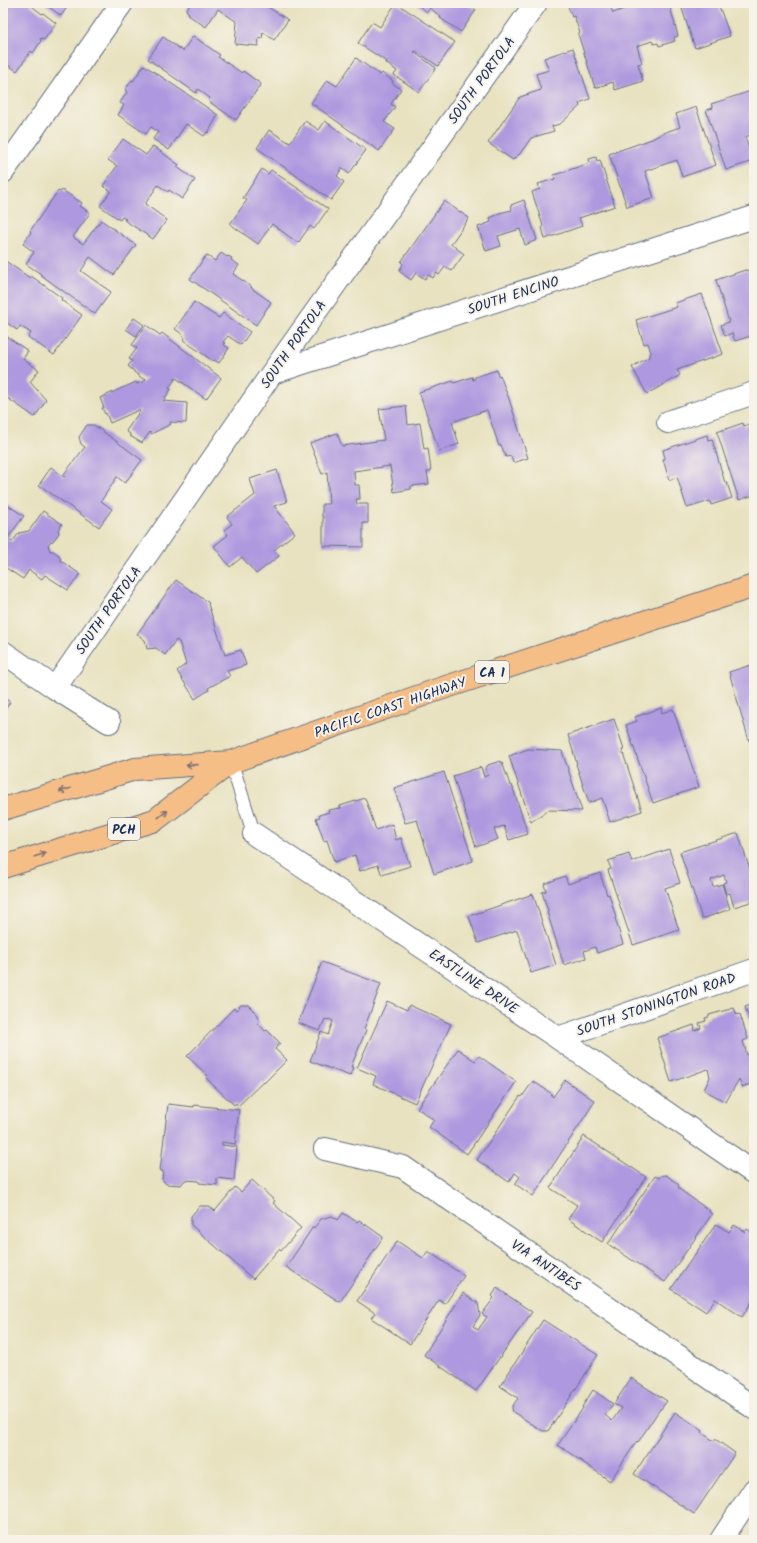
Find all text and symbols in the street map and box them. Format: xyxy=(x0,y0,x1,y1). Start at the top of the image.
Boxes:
street label: SOUTH PORTOLA xyxy=(443,32,521,129)
street label: SOUTH ENCINO xyxy=(465,271,562,321)
street label: SOUTH PORTOLA xyxy=(255,296,333,393)
street label: SOUTH PORTOLA xyxy=(70,562,148,659)
road number: CA 1 xyxy=(475,661,509,683)
street label: PACIFIC COAST HIGHWAY xyxy=(311,671,470,744)
one-way arrow xyxy=(186,761,199,768)
one-way arrow xyxy=(59,787,72,794)
one-way arrow xyxy=(157,810,168,818)
road number: PCH xyxy=(108,818,140,840)
one-way arrow xyxy=(34,851,47,858)
street label: EASTLINE DRIVE xyxy=(424,944,523,1020)
street label: SOUTH STONINGTON ROAD xyxy=(573,967,739,1043)
street label: VIA ANTIBES xyxy=(506,1234,585,1298)

